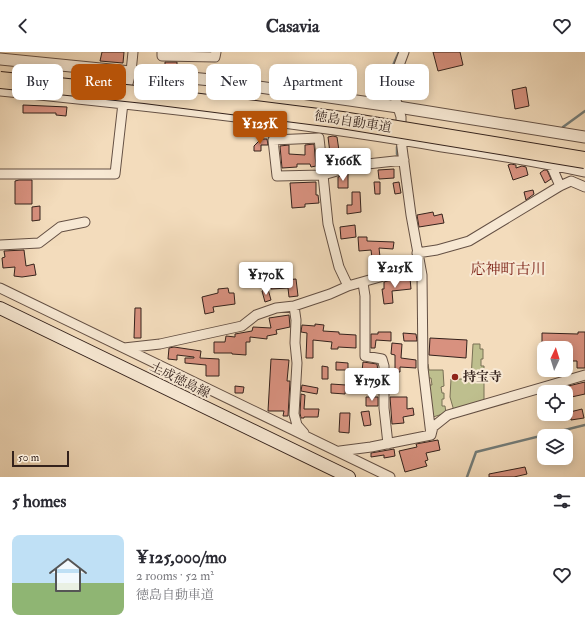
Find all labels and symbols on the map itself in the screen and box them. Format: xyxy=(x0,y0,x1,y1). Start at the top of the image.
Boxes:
street label: 徳島自動車道 xyxy=(313,108,393,136)
pin: ¥125K xyxy=(232,111,288,145)
pin: ¥166K xyxy=(315,148,371,182)
pin: ¥215K xyxy=(367,255,423,289)
district label: 応神町古川 xyxy=(470,260,546,279)
pin: ¥170K xyxy=(238,262,294,296)
north arrow xyxy=(537,341,573,377)
street label: 土成徳島線 xyxy=(147,359,213,401)
pin: ¥179K xyxy=(344,368,400,402)
place label: 持宝寺 xyxy=(463,369,502,385)
marker: 持宝寺 xyxy=(450,372,460,382)
scale bar xyxy=(12,449,69,468)

